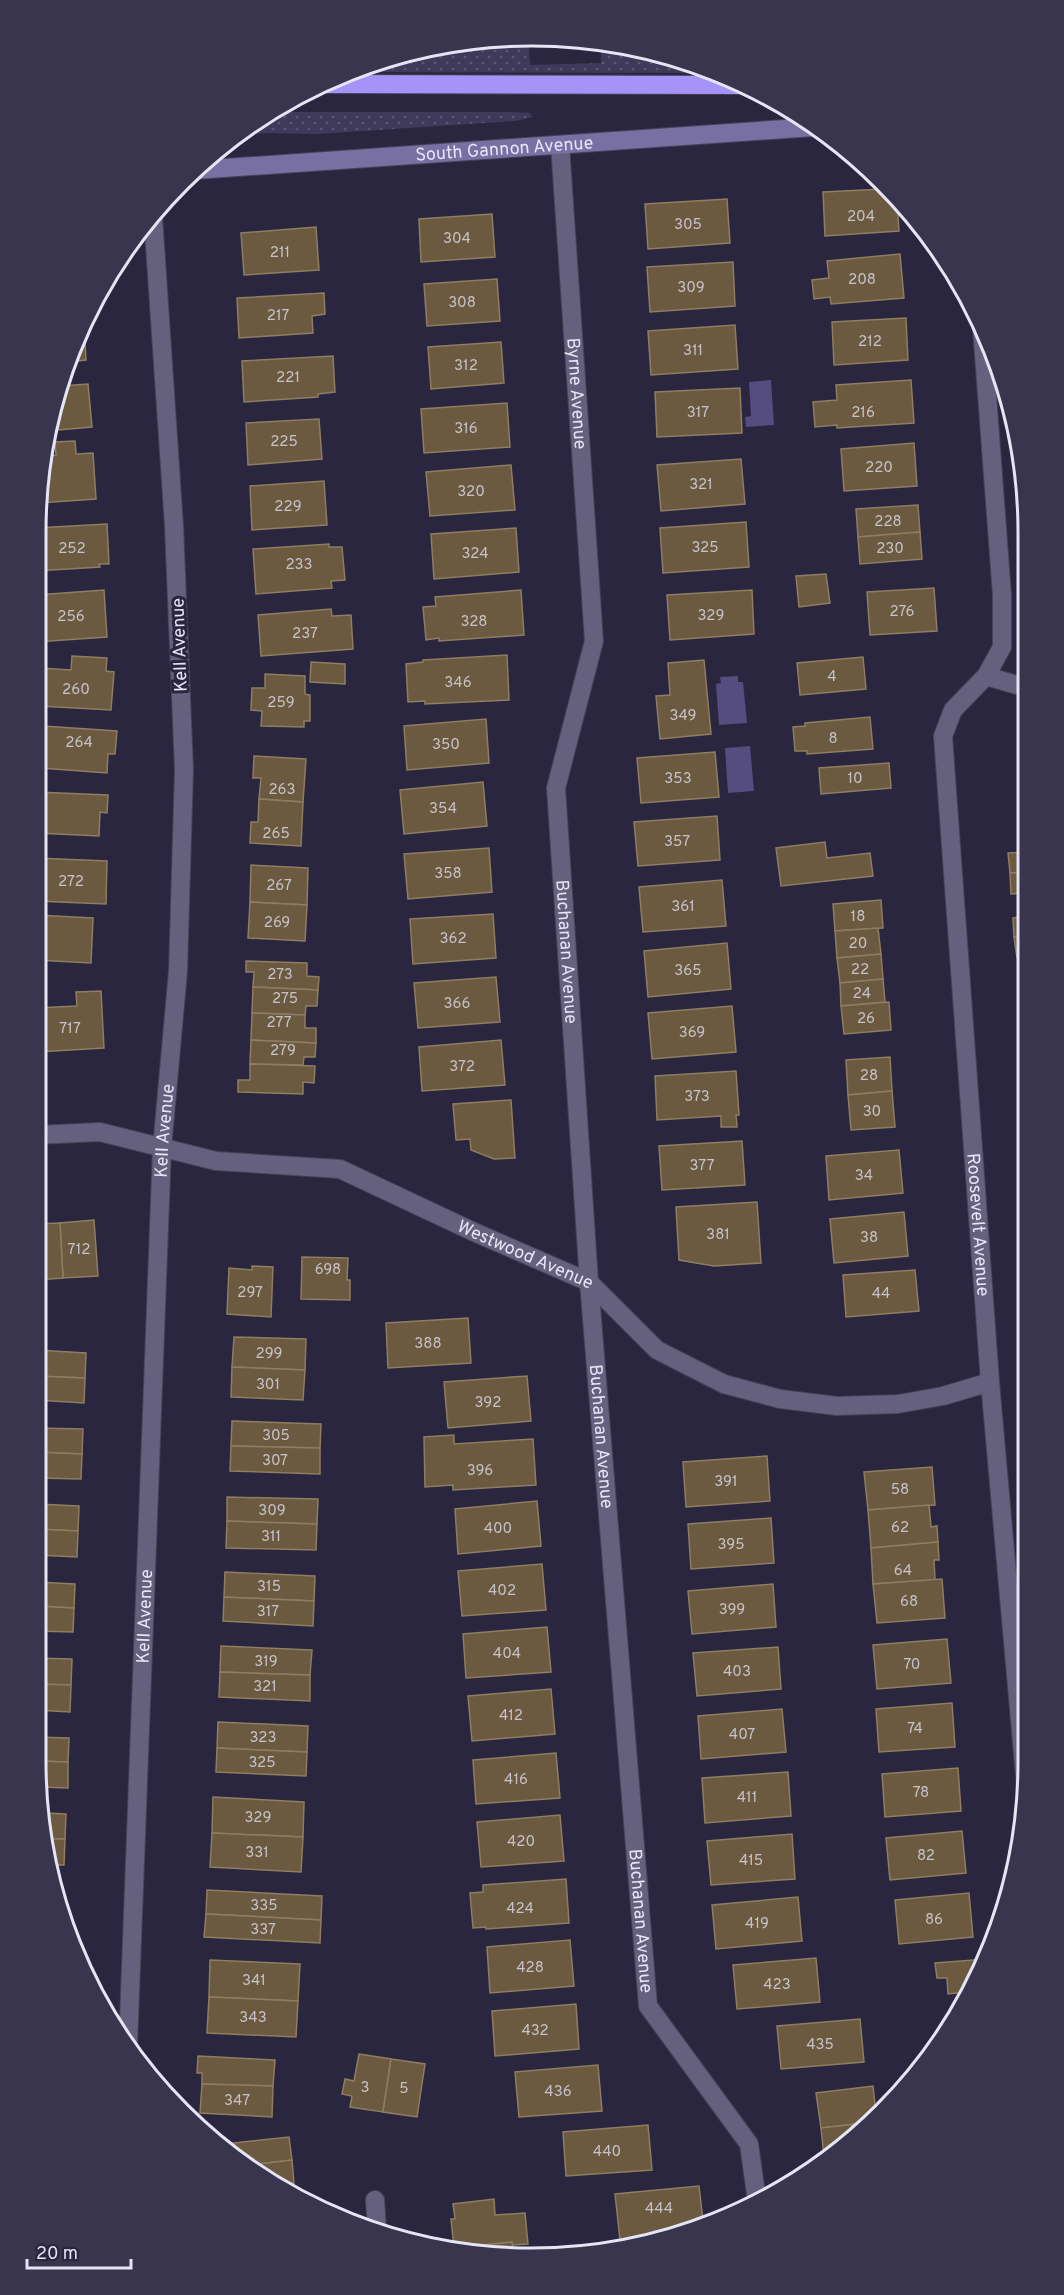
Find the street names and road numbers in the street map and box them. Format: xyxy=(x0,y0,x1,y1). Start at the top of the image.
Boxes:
street label: South Gannon Avenue xyxy=(415,132,594,168)
street label: Byrne Avenue xyxy=(560,337,591,450)
street label: Kell Avenue xyxy=(167,597,194,692)
street label: Buchanan Avenue xyxy=(549,879,582,1025)
street label: Kell Avenue xyxy=(151,1083,181,1178)
street label: Roosevelt Avenue xyxy=(960,1152,994,1297)
street label: Westwood Avenue xyxy=(453,1216,596,1295)
street label: Buchanan Avenue xyxy=(583,1364,617,1510)
street label: Kell Avenue xyxy=(132,1569,159,1664)
street label: Buchanan Avenue xyxy=(622,1848,657,1994)

